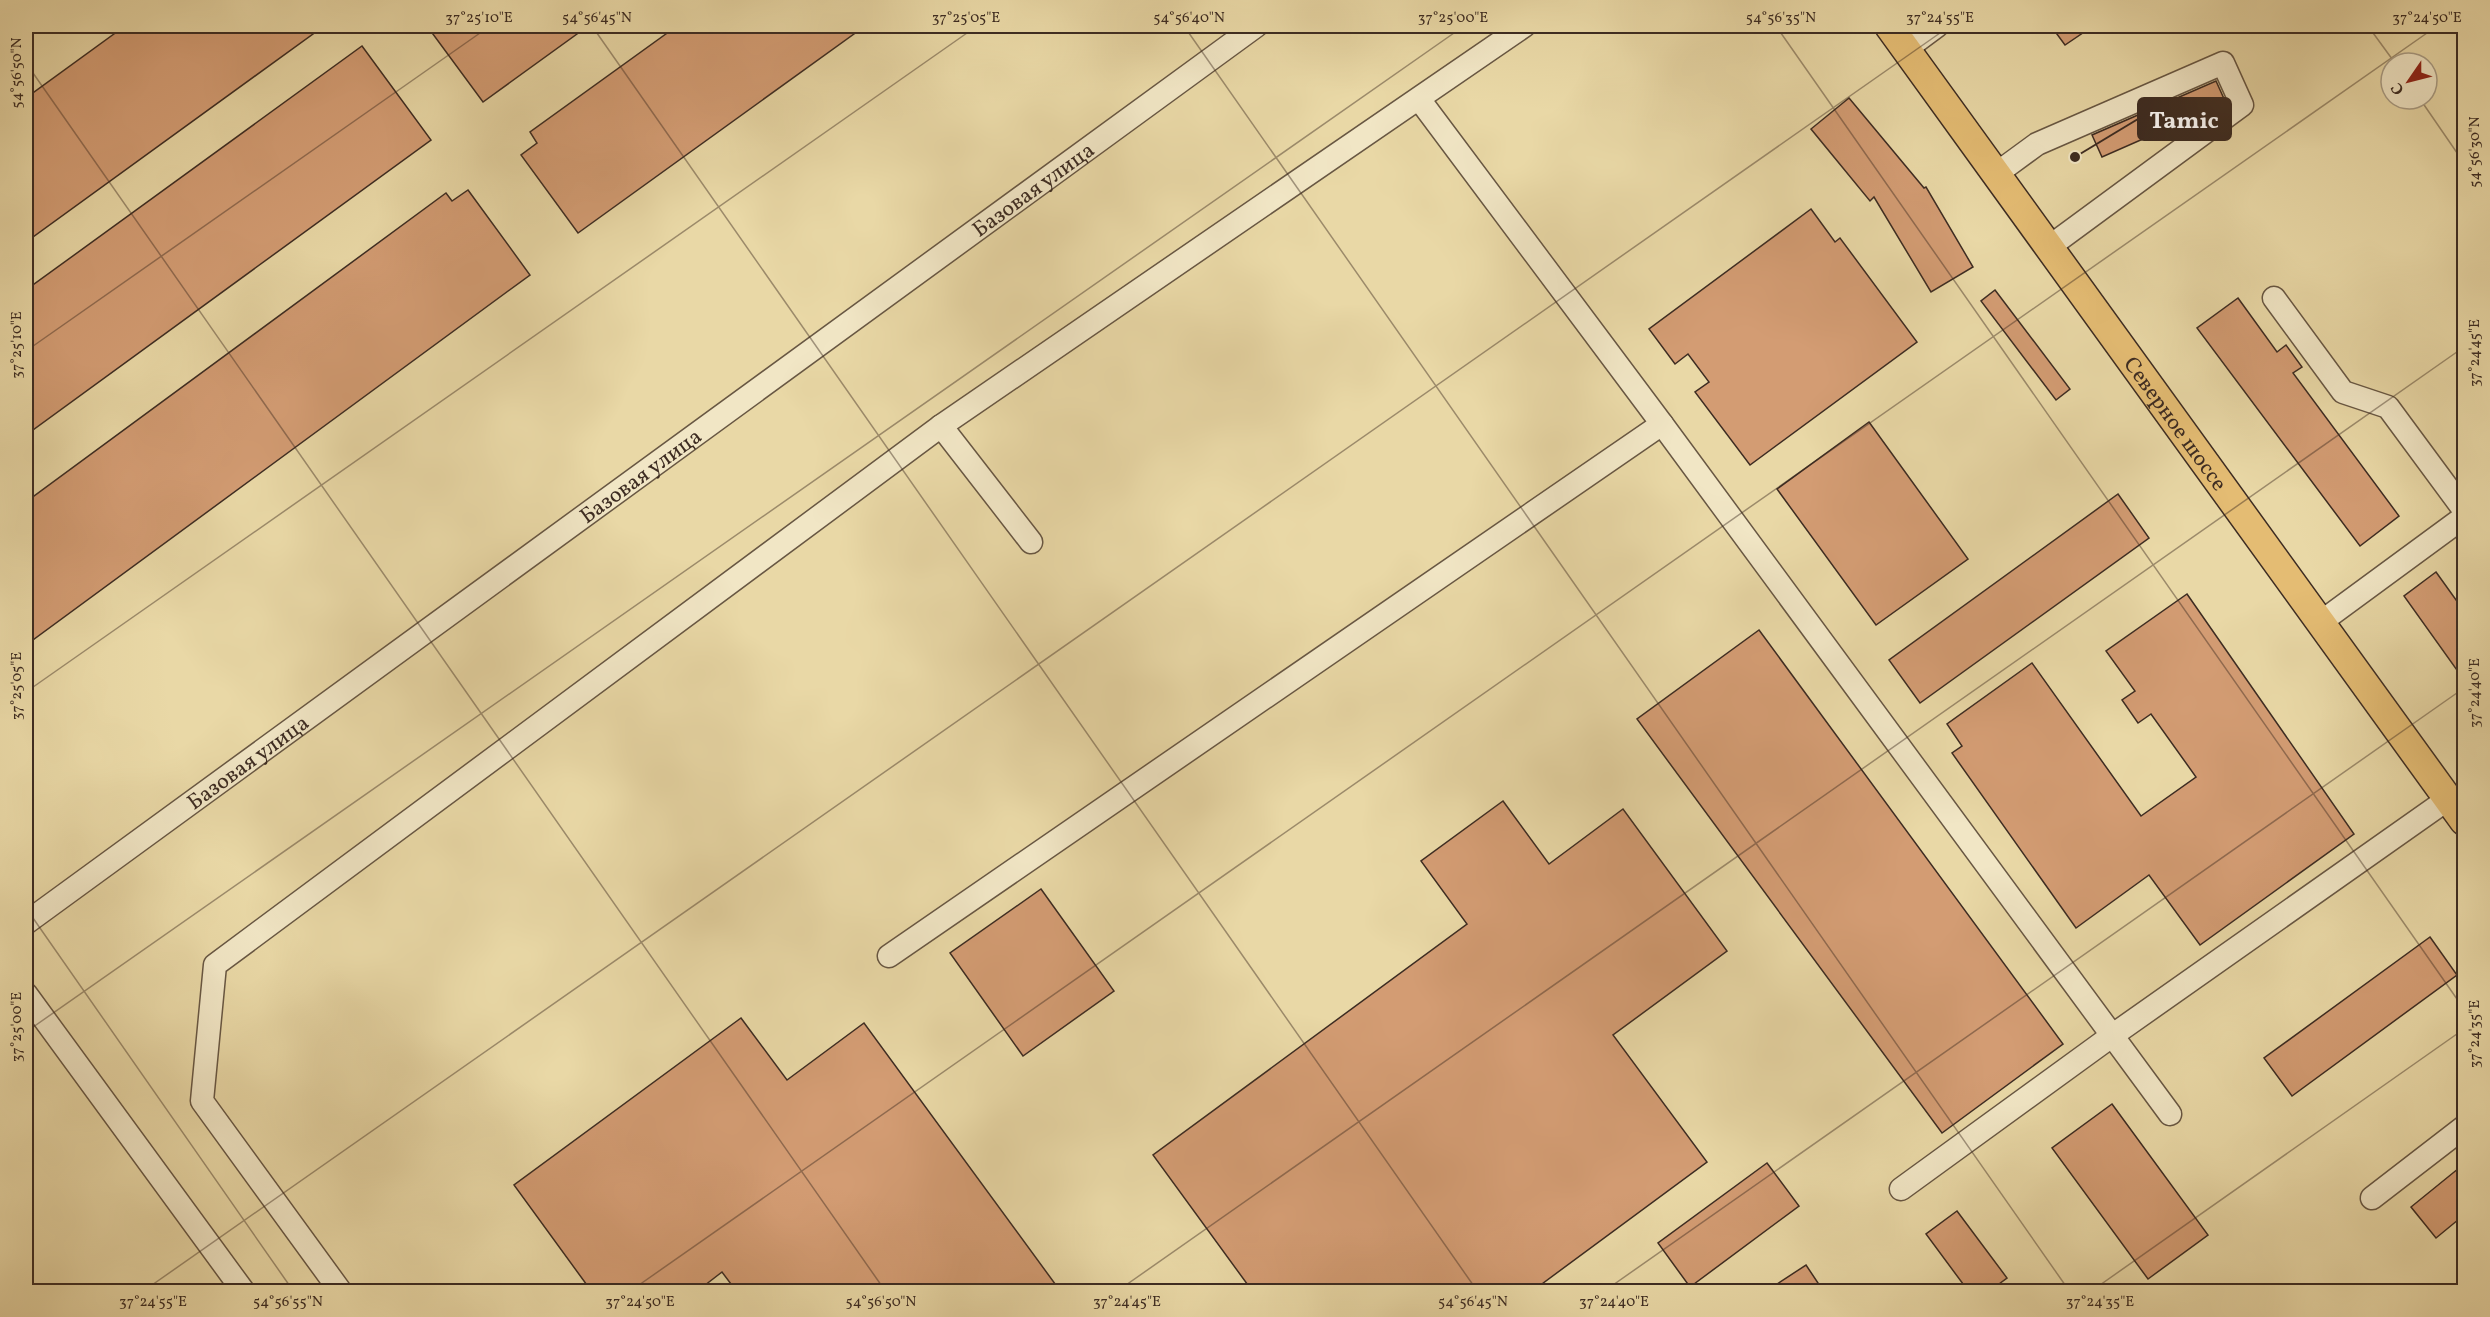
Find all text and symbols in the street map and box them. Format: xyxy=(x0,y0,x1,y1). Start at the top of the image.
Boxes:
text: 37°25'10"E xyxy=(445,8,513,29)
text: 54°56'45"N xyxy=(562,8,632,29)
text: 37°25'05"E xyxy=(932,8,1000,29)
text: 54°56'40"N xyxy=(1153,8,1225,29)
text: 37°25'00"E xyxy=(1418,8,1488,29)
text: 54°56'35"N xyxy=(1746,8,1816,29)
text: 37°24'55"E xyxy=(1906,8,1974,29)
text: 37°24'50"E xyxy=(2392,8,2462,29)
text: 54°56'50"N xyxy=(7,37,28,109)
north arrow xyxy=(2379,51,2439,111)
text: С xyxy=(2386,78,2410,99)
callout: Tamic xyxy=(2138,98,2231,140)
text: Tamic xyxy=(2149,105,2219,139)
text: 54°56'30"N xyxy=(2465,116,2486,188)
street label: Базовая улица xyxy=(967,136,1102,246)
text: 37°25'10"E xyxy=(7,311,28,379)
text: 37°24'45"E xyxy=(2465,319,2486,387)
street label: Северное шоссе xyxy=(2115,351,2233,498)
street label: Базовая улица xyxy=(574,422,709,532)
text: 37°25'05"E xyxy=(7,652,28,720)
text: 37°24'40"E xyxy=(2465,658,2486,728)
street label: Базовая улица xyxy=(181,708,316,819)
text: 37°25'00"E xyxy=(7,992,28,1062)
text: 37°24'35"E xyxy=(2465,1000,2486,1068)
text: 37°24'55"E xyxy=(119,1292,187,1313)
text: 54°56'55"N xyxy=(253,1292,323,1313)
text: 37°24'50"E xyxy=(605,1292,675,1313)
text: 54°56'50"N xyxy=(845,1292,917,1313)
text: 37°24'45"E xyxy=(1093,1292,1161,1313)
text: 54°56'45"N xyxy=(1438,1292,1508,1313)
text: 37°24'40"E xyxy=(1579,1292,1649,1313)
text: 37°24'35"E xyxy=(2066,1292,2134,1313)

